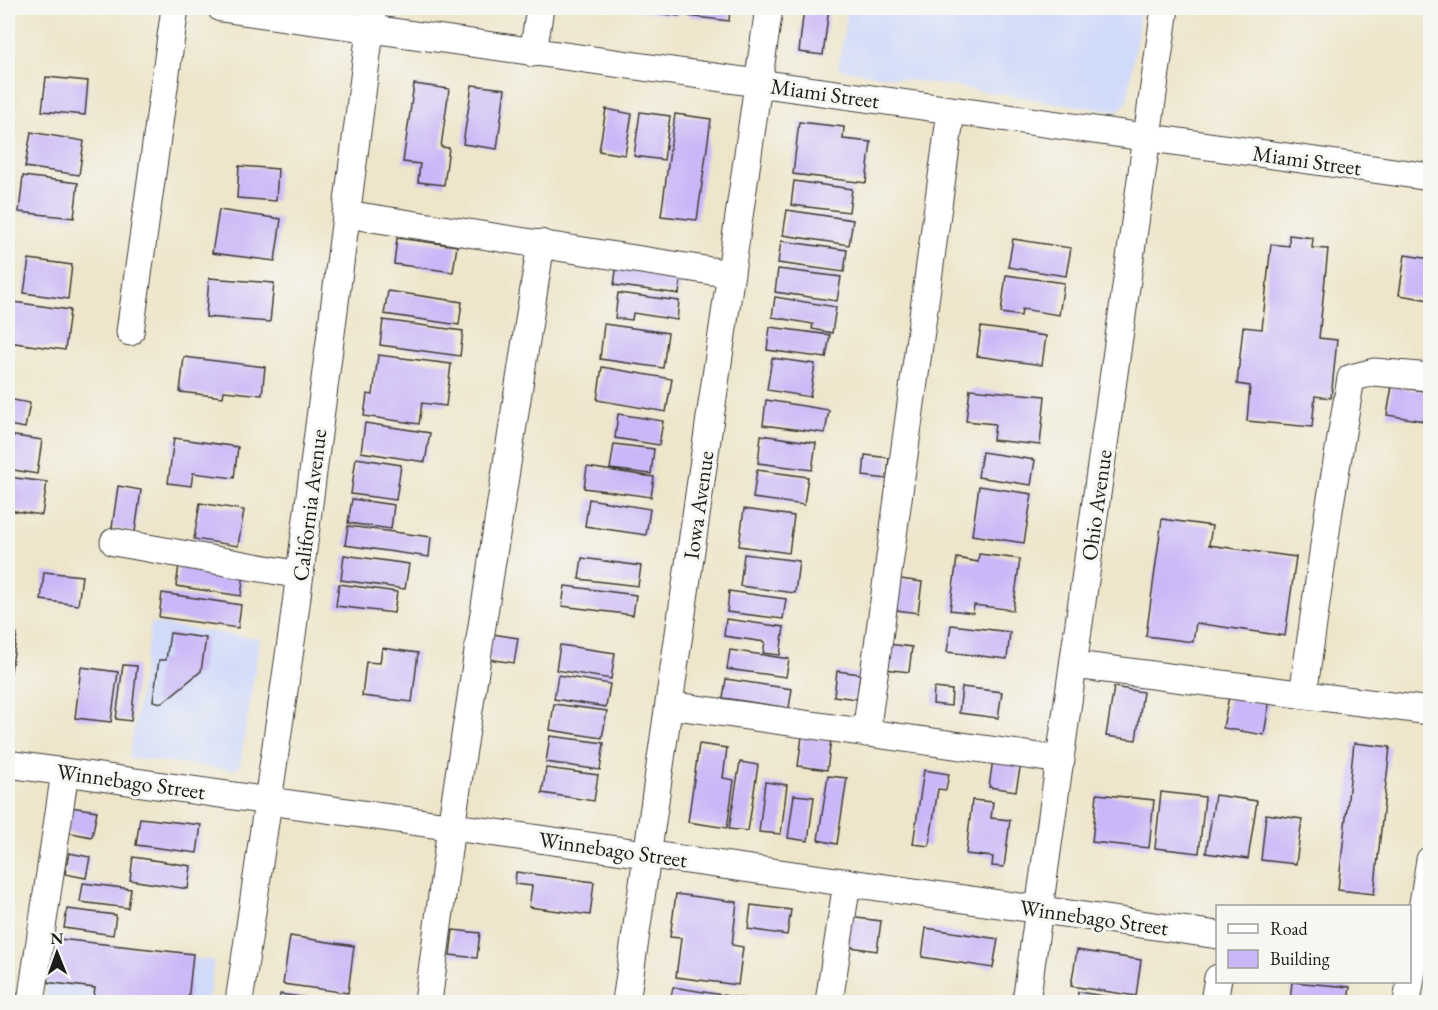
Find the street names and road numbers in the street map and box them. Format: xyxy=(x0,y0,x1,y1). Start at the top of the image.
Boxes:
street label: Miami Street xyxy=(769,72,881,115)
street label: Miami Street xyxy=(1251,139,1363,182)
street label: California Avenue xyxy=(286,427,333,583)
street label: Ohio Avenue xyxy=(1074,447,1119,563)
street label: Iowa Avenue xyxy=(677,449,721,561)
street label: Winnebago Street xyxy=(55,757,207,806)
street label: Winnebago Street xyxy=(537,825,689,874)
street label: Winnebago Street xyxy=(1018,893,1170,942)

